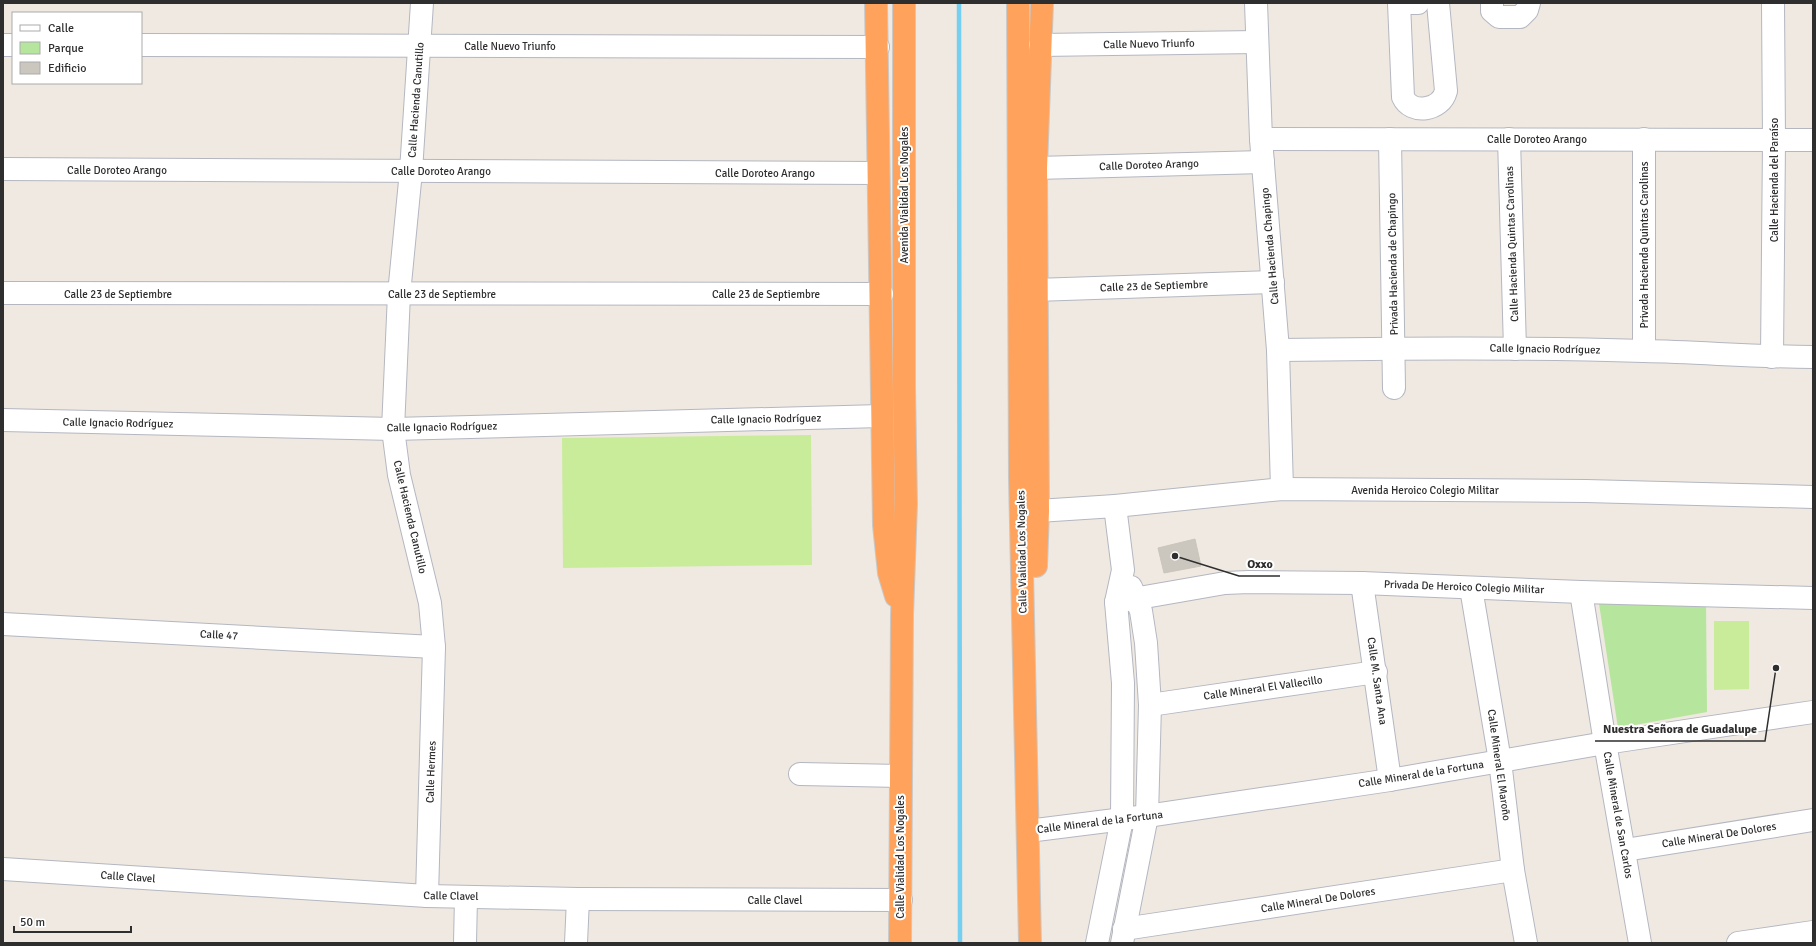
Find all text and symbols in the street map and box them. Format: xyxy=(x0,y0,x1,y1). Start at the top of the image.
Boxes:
legend xyxy=(12,12,142,84)
text: Calle xyxy=(48,21,74,36)
street label: Calle Nuevo Triunfo xyxy=(1103,37,1195,51)
street label: Calle Nuevo Triunfo xyxy=(464,40,556,53)
text: Parque xyxy=(48,41,84,56)
street label: Calle Hacienda Canutillo xyxy=(405,41,427,158)
text: Edificio xyxy=(48,61,86,76)
street label: Calle Hacienda del Paraíso xyxy=(1768,117,1781,242)
street label: Avenida Vialidad Los Nogales xyxy=(898,126,911,263)
street label: Calle Doroteo Arango xyxy=(1487,133,1587,146)
street label: Calle Doroteo Arango xyxy=(1099,157,1199,173)
street label: Privada Hacienda Quintas Carolinas xyxy=(1638,161,1651,329)
street label: Calle Doroteo Arango xyxy=(67,164,167,177)
street label: Calle Doroteo Arango xyxy=(391,165,491,178)
street label: Calle Hacienda Quintas Carolinas xyxy=(1503,166,1521,322)
street label: Calle Doroteo Arango xyxy=(715,167,815,180)
street label: Calle Hacienda Chapingo xyxy=(1258,187,1282,305)
street label: Privada Hacienda de Chapingo xyxy=(1385,192,1401,335)
street label: Calle 23 de Septiembre xyxy=(1100,278,1208,294)
street label: Calle 23 de Septiembre xyxy=(64,288,172,301)
street label: Calle 23 de Septiembre xyxy=(388,288,496,301)
street label: Calle 23 de Septiembre xyxy=(712,288,820,301)
street label: Calle Ignacio Rodríguez xyxy=(1490,342,1601,356)
street label: Calle Ignacio Rodríguez xyxy=(711,412,822,426)
street label: Calle Ignacio Rodríguez xyxy=(63,416,174,430)
street label: Calle Ignacio Rodríguez xyxy=(387,420,498,434)
street label: Calle Hacienda Canutillo xyxy=(391,459,429,575)
street label: Avenida Heroico Colegio Militar xyxy=(1351,484,1499,497)
street label: Calle Vialidad Los Nogales xyxy=(1014,490,1030,614)
callout: Oxxo xyxy=(1239,552,1280,576)
text: Oxxo xyxy=(1247,557,1273,572)
street label: Privada De Heroico Colegio Militar xyxy=(1384,578,1544,596)
street label: Calle 47 xyxy=(200,628,238,642)
street label: Calle M. Santa Ana xyxy=(1364,636,1390,726)
street label: Calle Mineral El Vallecillo xyxy=(1203,673,1324,703)
street label: Calle Mineral El Maroño xyxy=(1485,708,1513,822)
callout: Nuestra Señora de Guadalupe xyxy=(1595,717,1765,741)
text: Nuestra Señora de Guadalupe xyxy=(1603,722,1757,737)
street label: Calle Hermes xyxy=(423,740,439,803)
street label: Calle Mineral de San Carlos xyxy=(1600,751,1636,880)
street label: Calle Mineral de la Fortuna xyxy=(1357,758,1485,790)
street label: Calle Vialidad Los Nogales xyxy=(894,795,907,919)
street label: Calle Mineral de la Fortuna xyxy=(1036,808,1164,836)
street label: Calle Mineral De Dolores xyxy=(1661,819,1777,850)
street label: Calle Clavel xyxy=(100,869,156,885)
street label: Calle Mineral De Dolores xyxy=(1260,884,1376,915)
street label: Calle Clavel xyxy=(423,889,479,903)
street label: Calle Clavel xyxy=(747,894,803,907)
scale bar xyxy=(14,908,131,934)
text: 50 m xyxy=(20,915,45,930)

